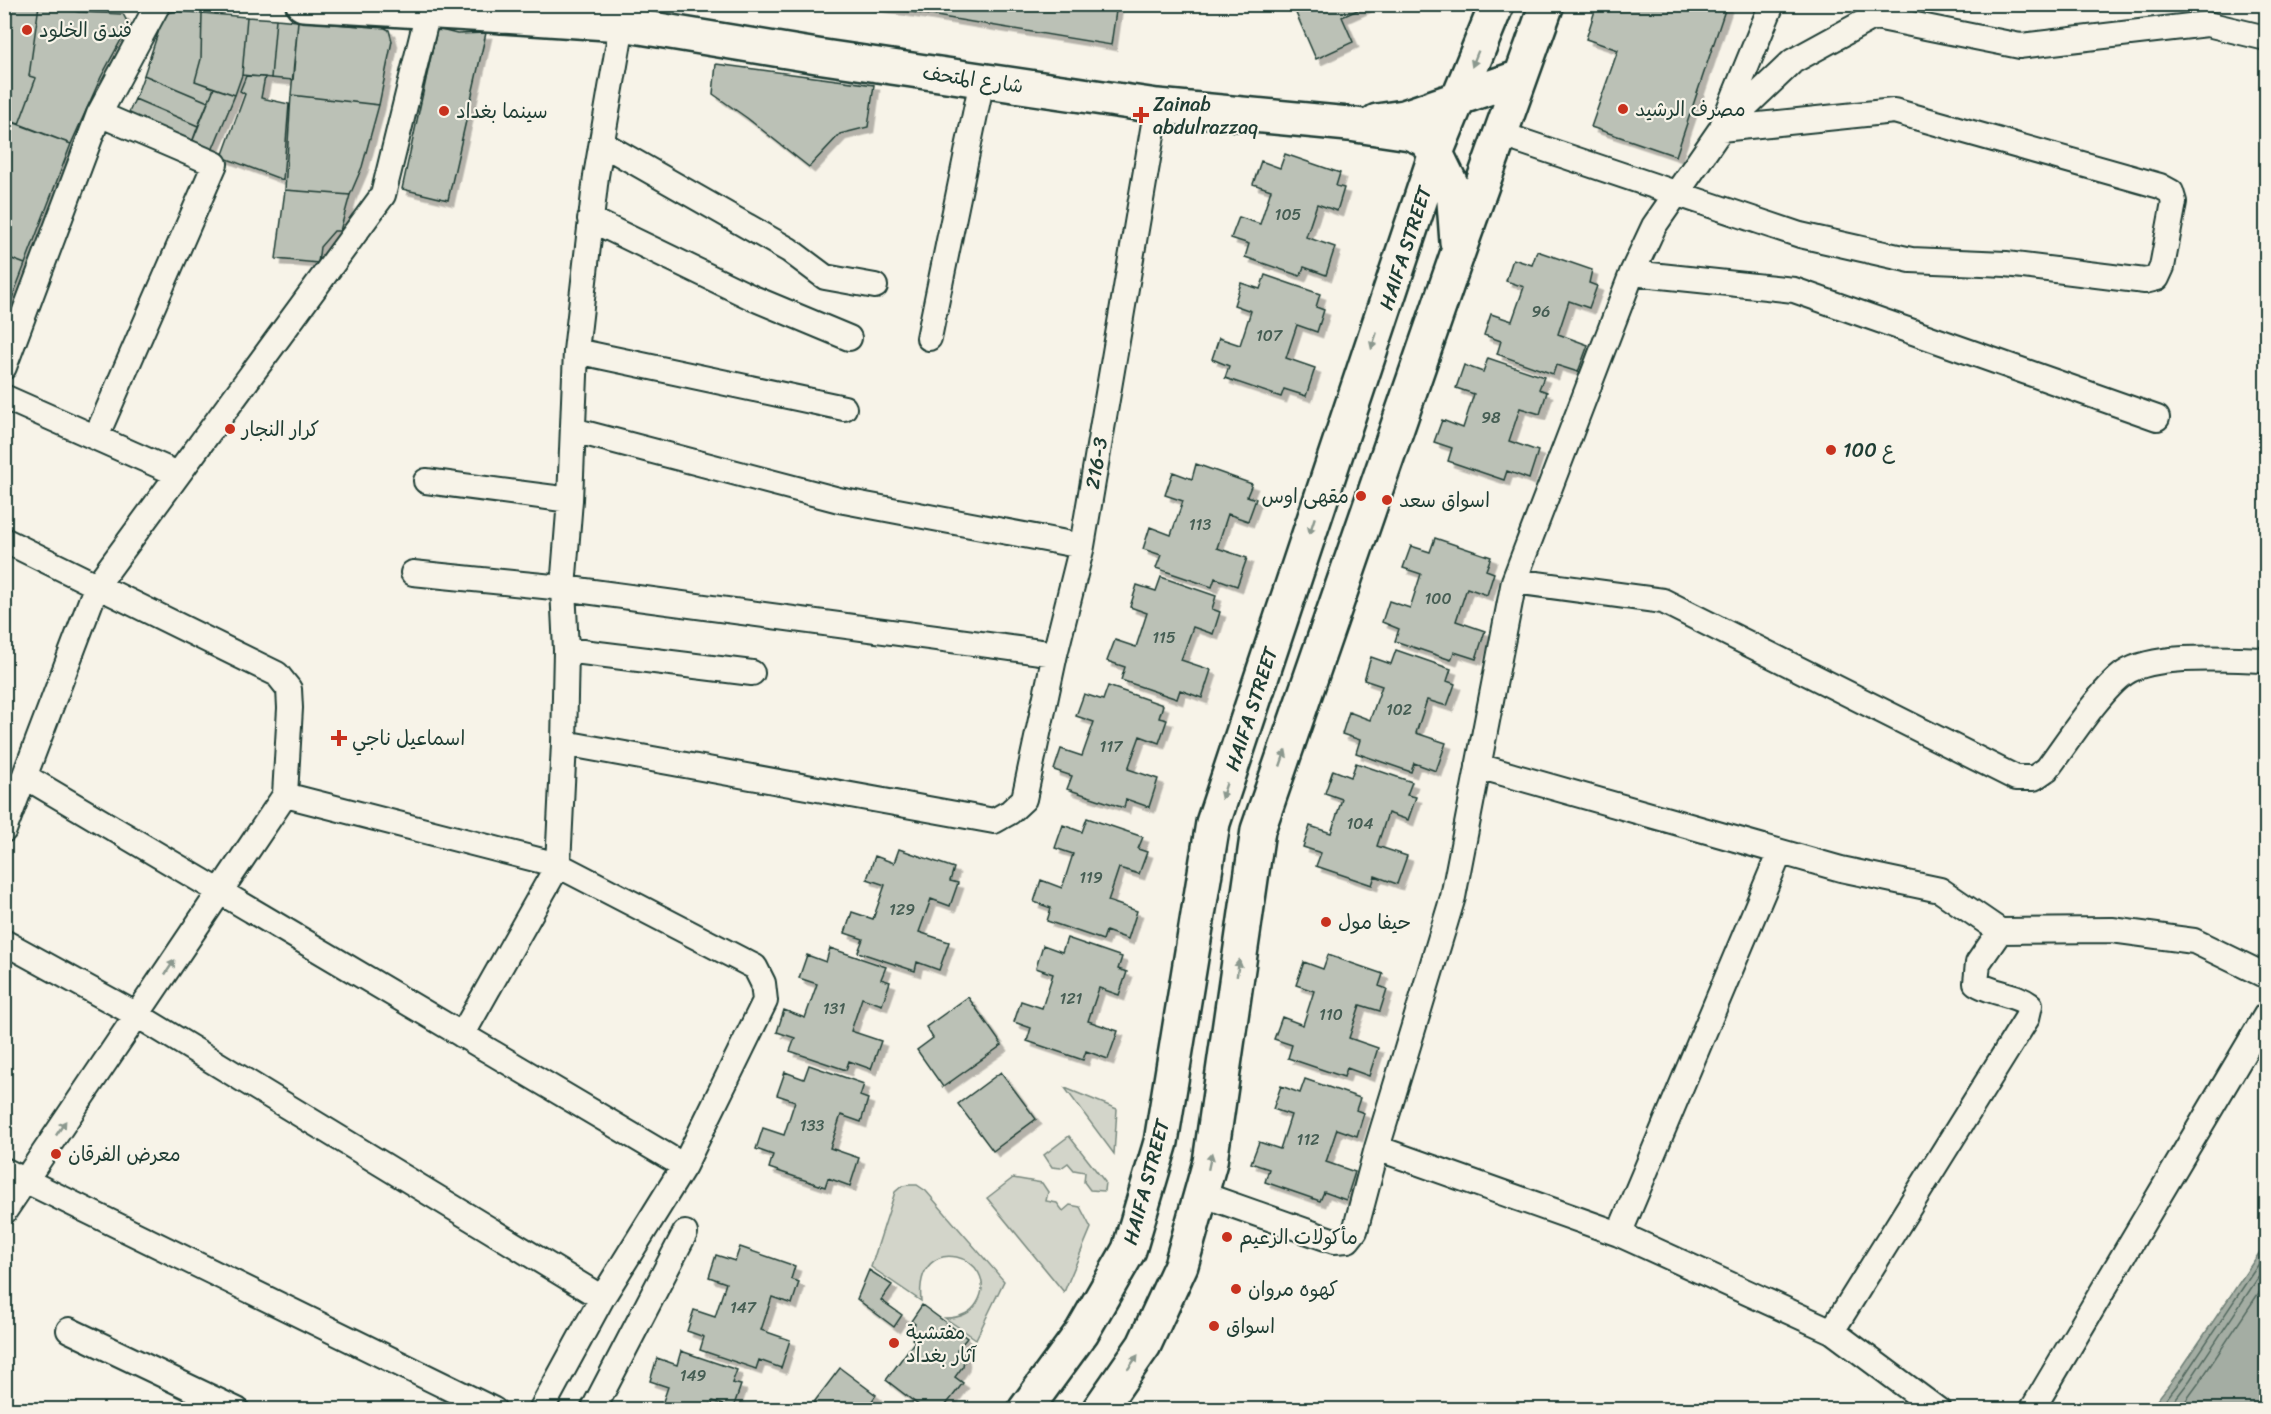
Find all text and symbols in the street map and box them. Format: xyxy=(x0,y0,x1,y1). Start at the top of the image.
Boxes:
place label: فندق الخلود xyxy=(39,13,132,48)
marker: فندق الخلود xyxy=(20,23,34,37)
one-way arrow xyxy=(1470,50,1480,68)
street label: شارع المتحف xyxy=(920,55,1026,104)
place label: Zainab abdulrazzaq xyxy=(1153,87,1258,145)
place label: مصرف الرشيد xyxy=(1635,92,1746,127)
place label: سينما بغداد xyxy=(456,94,548,129)
marker: مصرف الرشيد xyxy=(1616,102,1630,116)
marker: سينما بغداد xyxy=(437,104,451,118)
marker: Zainab abdulrazzaq xyxy=(1134,108,1148,122)
street label: HAIFA STREET xyxy=(1369,181,1442,315)
house number: 105 xyxy=(1275,200,1302,229)
house number: 96 xyxy=(1532,297,1550,326)
house number: 107 xyxy=(1256,321,1283,350)
one-way arrow xyxy=(1369,332,1378,350)
house number: 98 xyxy=(1481,403,1501,432)
place label: كرار النجار xyxy=(240,412,319,447)
marker: كرار النجار xyxy=(223,422,237,436)
place label: 100 ع xyxy=(1843,433,1896,468)
street label: 216-3 xyxy=(1075,435,1118,492)
marker: 100 ع xyxy=(1824,443,1838,457)
place label: مقهى اوس xyxy=(1261,479,1349,514)
place label: اسواق سعد xyxy=(1399,483,1490,518)
marker: مقهى اوس xyxy=(1354,489,1368,503)
marker: اسواق سعد xyxy=(1380,493,1394,507)
house number: 113 xyxy=(1189,510,1211,539)
one-way arrow xyxy=(1307,517,1317,535)
house number: 100 xyxy=(1424,584,1452,613)
house number: 115 xyxy=(1152,623,1176,652)
street label: HAIFA STREET xyxy=(1215,642,1288,776)
house number: 102 xyxy=(1386,695,1412,724)
place label: اسماعيل ناجي xyxy=(352,721,465,756)
marker: اسماعيل ناجي xyxy=(330,729,348,747)
house number: 117 xyxy=(1100,732,1123,761)
one-way arrow xyxy=(1279,749,1289,767)
one-way arrow xyxy=(1219,782,1229,800)
house number: 104 xyxy=(1347,809,1373,838)
house number: 119 xyxy=(1079,863,1103,892)
house number: 129 xyxy=(889,895,915,924)
place label: حيفا مول xyxy=(1338,905,1411,940)
marker: حيفا مول xyxy=(1319,915,1333,929)
one-way arrow xyxy=(164,958,175,975)
one-way arrow xyxy=(1234,959,1243,978)
house number: 121 xyxy=(1060,984,1083,1013)
house number: 131 xyxy=(823,994,845,1023)
house number: 110 xyxy=(1319,1000,1343,1029)
house number: 133 xyxy=(800,1111,824,1140)
street label: HAIFA STREET xyxy=(1113,1114,1180,1249)
one-way arrow xyxy=(55,1120,66,1137)
house number: 112 xyxy=(1297,1125,1319,1154)
place label: معرض الفرقان xyxy=(68,1137,181,1172)
marker: معرض الفرقان xyxy=(49,1147,63,1161)
one-way arrow xyxy=(1205,1152,1215,1171)
place label: مأكولات الزعيم xyxy=(1239,1220,1358,1255)
marker: مأكولات الزعيم xyxy=(1220,1230,1234,1244)
place label: كهوه مروان xyxy=(1248,1272,1338,1307)
marker: كهوه مروان xyxy=(1229,1282,1243,1296)
house number: 147 xyxy=(730,1293,757,1322)
place label: اسواق xyxy=(1226,1309,1275,1344)
place label: مفتشية آثار بغداد xyxy=(906,1315,977,1373)
marker: اسواق xyxy=(1207,1319,1221,1333)
marker: مفتشية آثار بغداد xyxy=(887,1336,901,1350)
one-way arrow xyxy=(1127,1354,1139,1370)
house number: 149 xyxy=(680,1361,707,1390)

